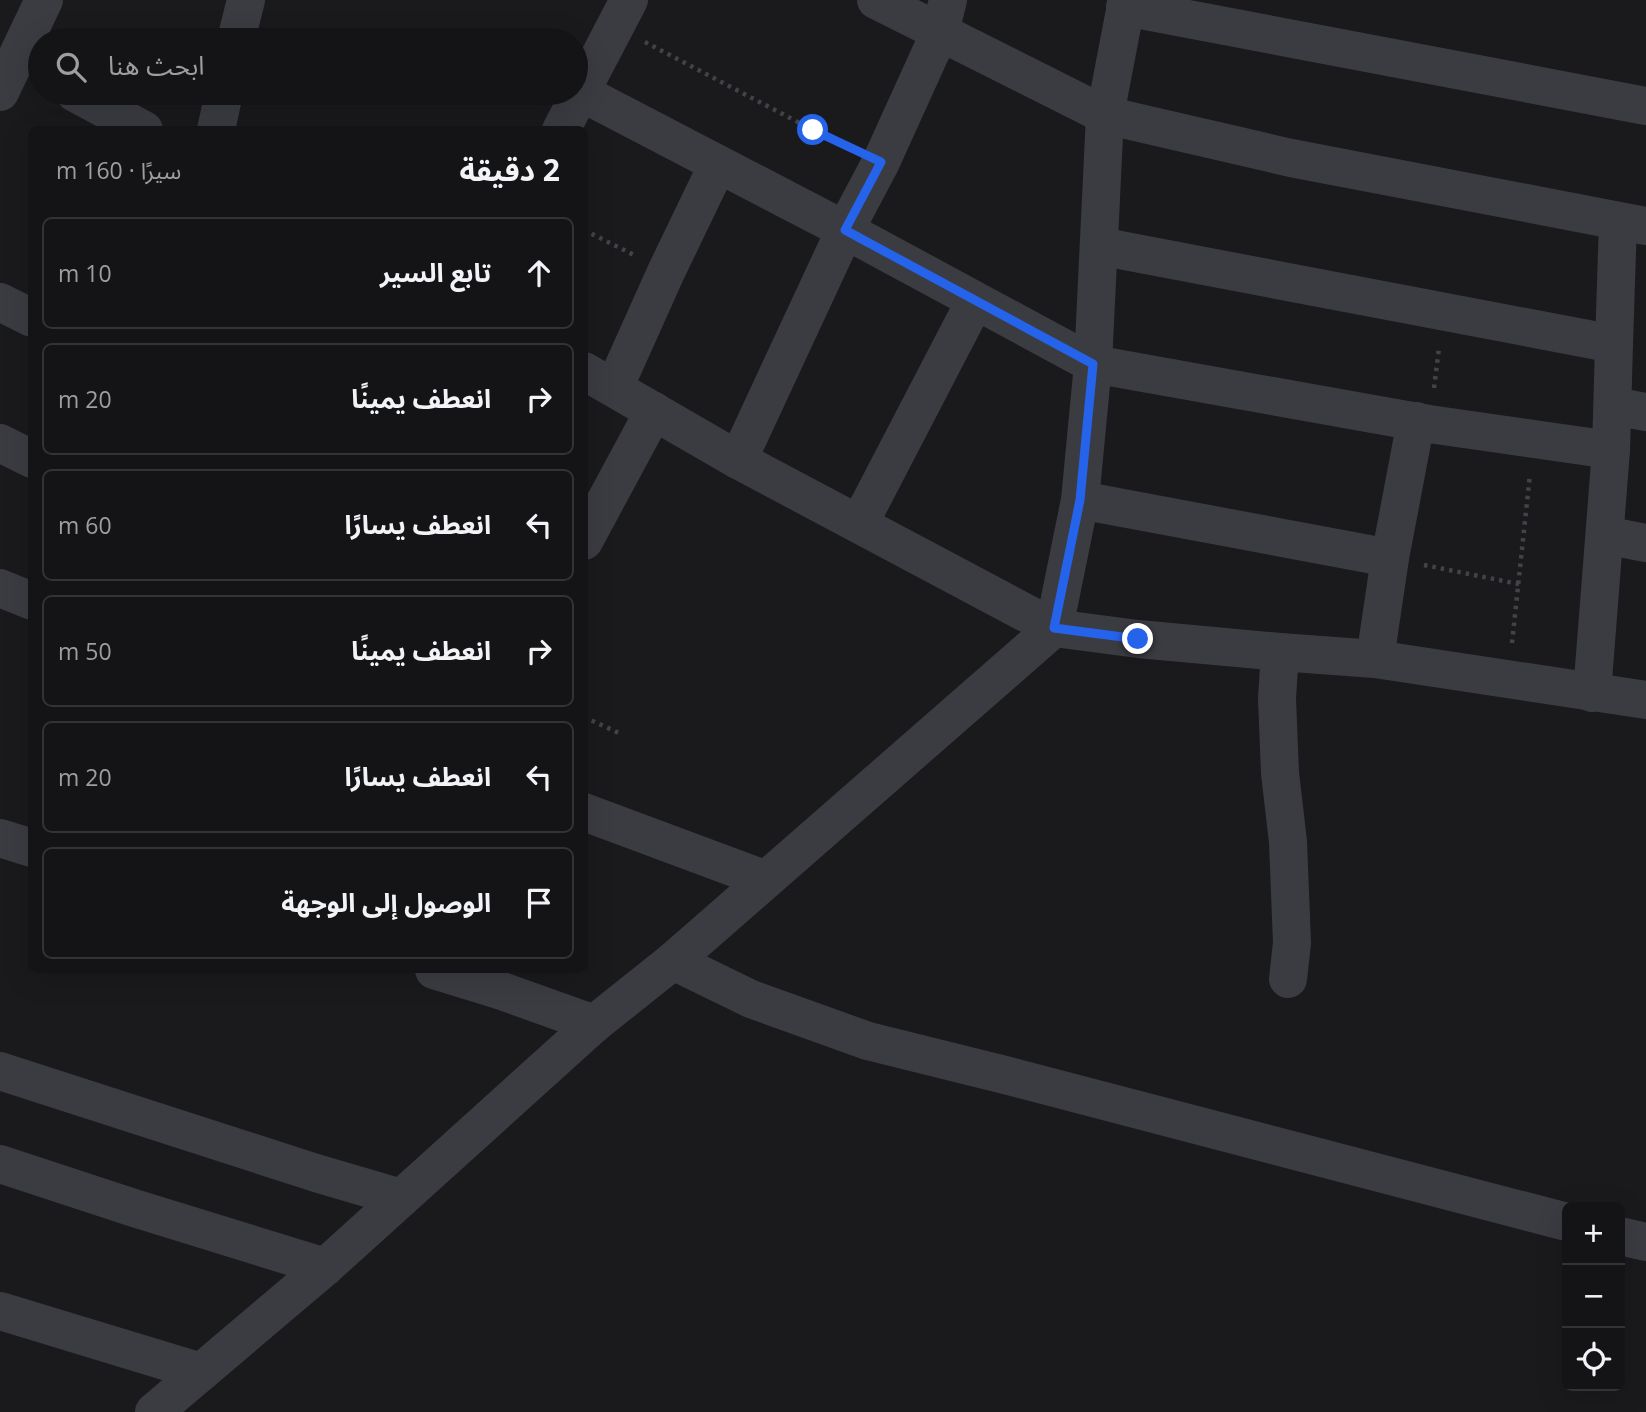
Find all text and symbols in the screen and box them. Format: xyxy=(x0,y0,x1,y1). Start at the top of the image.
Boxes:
search box xyxy=(28,28,588,105)
text: ابحث هنا xyxy=(108,47,204,83)
icon: search xyxy=(52,48,90,86)
route start xyxy=(797,114,828,145)
text: 2 دقيقة xyxy=(460,149,560,190)
text: سيرًا · 160 m xyxy=(56,154,181,186)
text: تابع السير xyxy=(380,254,491,290)
icon: ahead xyxy=(520,254,558,292)
text: 10 m xyxy=(58,257,112,289)
text: انعطف يمينًا xyxy=(351,380,491,416)
icon: right xyxy=(520,380,558,418)
text: 20 m xyxy=(58,383,112,415)
text: انعطف يسارًا xyxy=(345,506,491,542)
icon: left xyxy=(520,506,558,544)
text: 60 m xyxy=(58,509,112,541)
route end xyxy=(1122,623,1153,654)
text: انعطف يمينًا xyxy=(351,632,491,668)
icon: right xyxy=(520,632,558,670)
text: 50 m xyxy=(58,635,112,667)
text: انعطف يسارًا xyxy=(345,758,491,794)
icon: left xyxy=(520,758,558,796)
text: 20 m xyxy=(58,761,112,793)
text: الوصول إلى الوجهة xyxy=(281,884,491,920)
icon: arrive xyxy=(520,884,558,922)
map controls xyxy=(1562,1202,1625,1391)
button: + xyxy=(1562,1202,1625,1265)
button: − xyxy=(1562,1265,1625,1328)
button: locate xyxy=(1562,1328,1625,1391)

